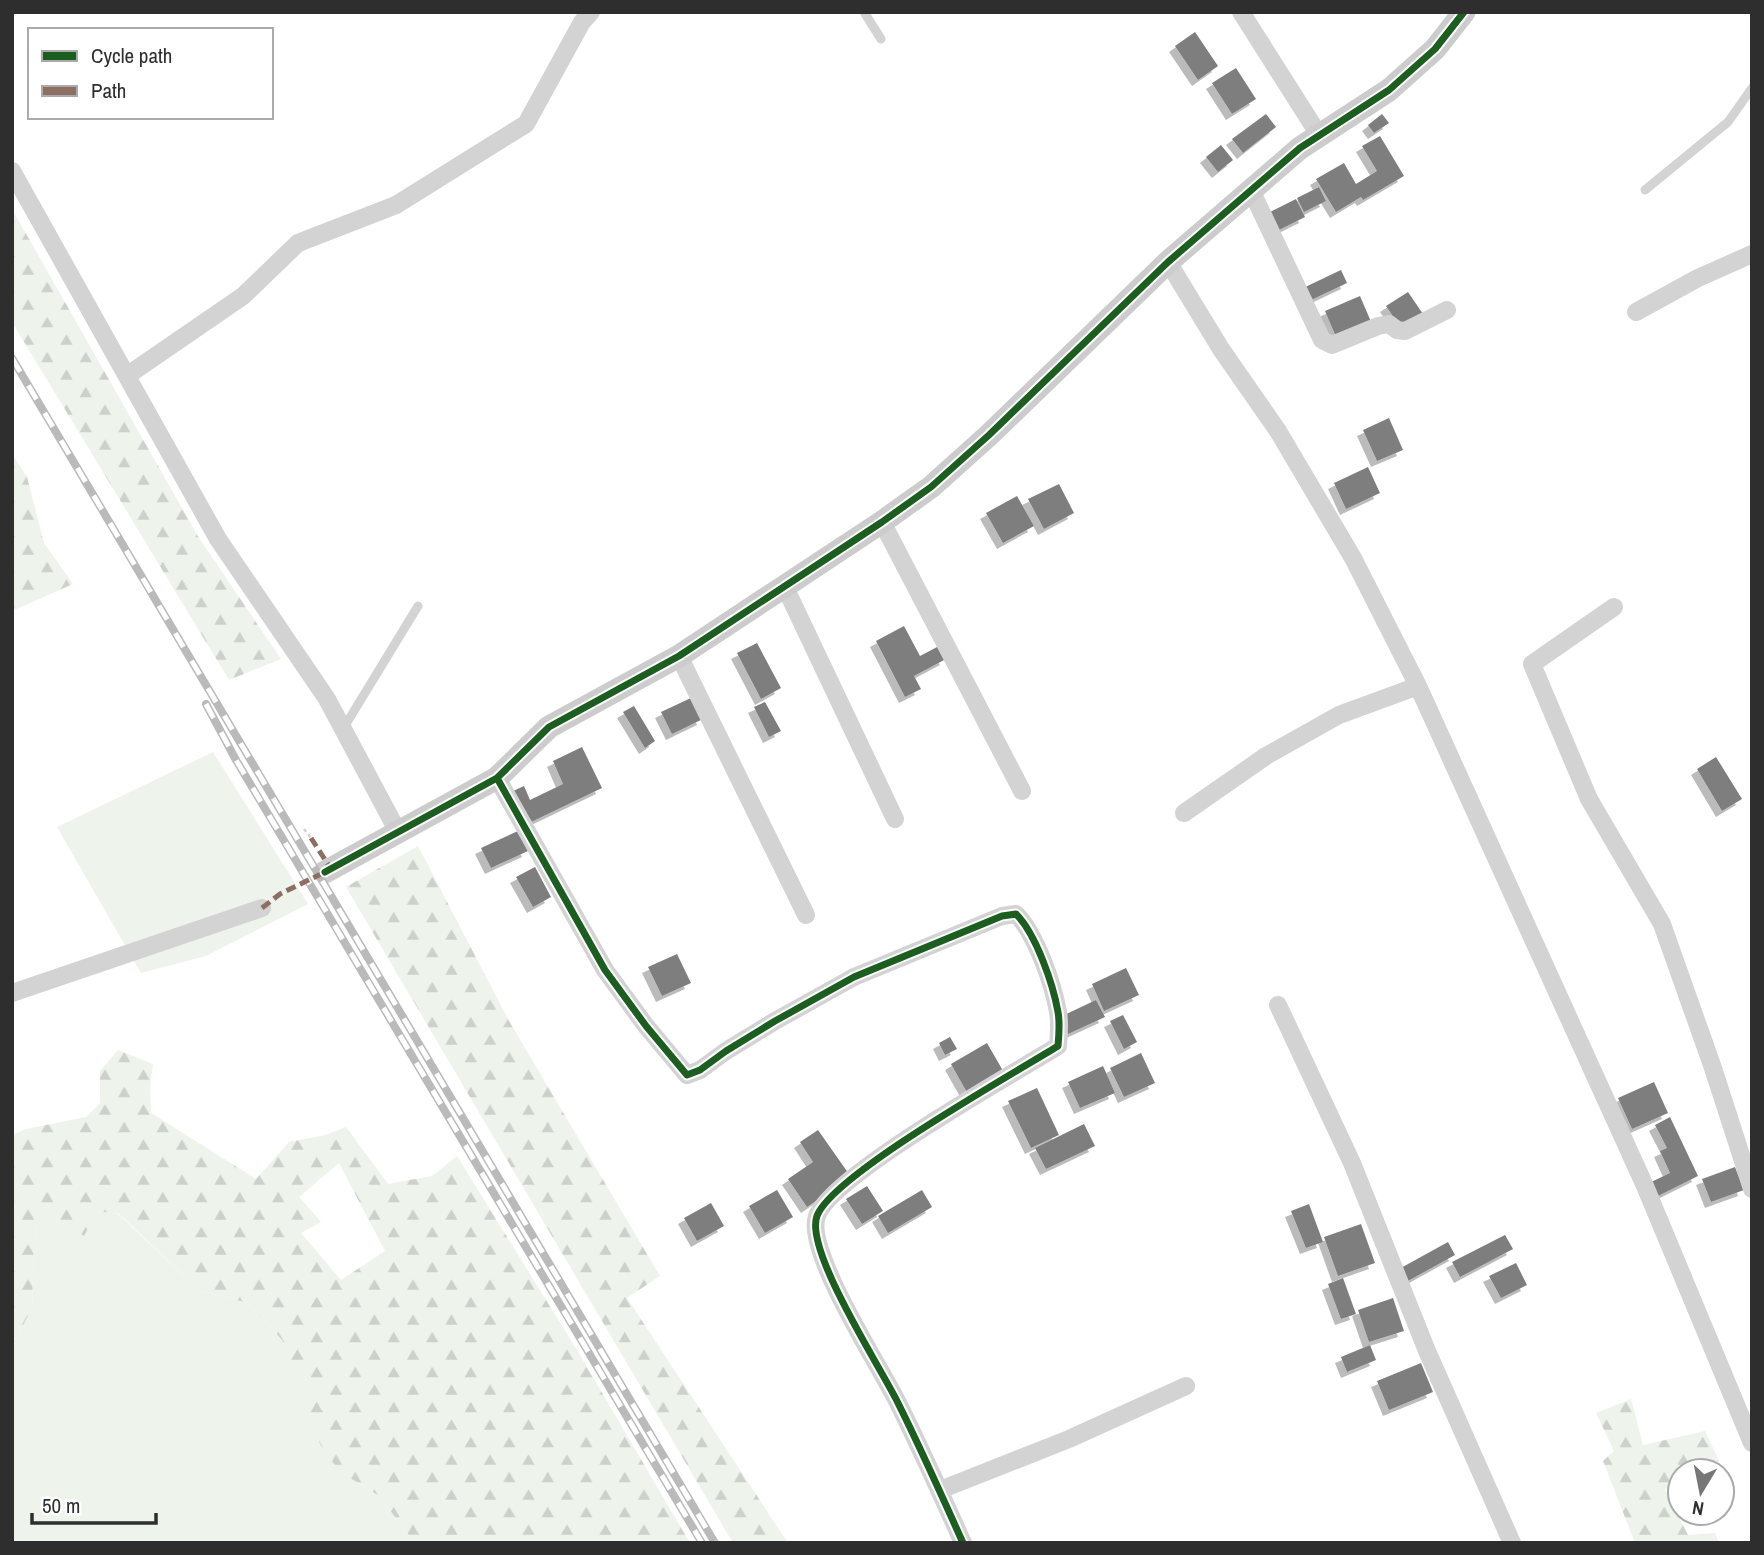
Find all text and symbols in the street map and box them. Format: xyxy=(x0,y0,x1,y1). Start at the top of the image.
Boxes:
legend xyxy=(28,28,273,119)
text: Cycle path xyxy=(91,41,172,70)
text: Path xyxy=(91,76,126,105)
north arrow xyxy=(1666,1457,1736,1527)
scale bar xyxy=(32,1482,156,1526)
text: 50 m xyxy=(42,1491,80,1520)
text: N xyxy=(1690,1495,1706,1523)

